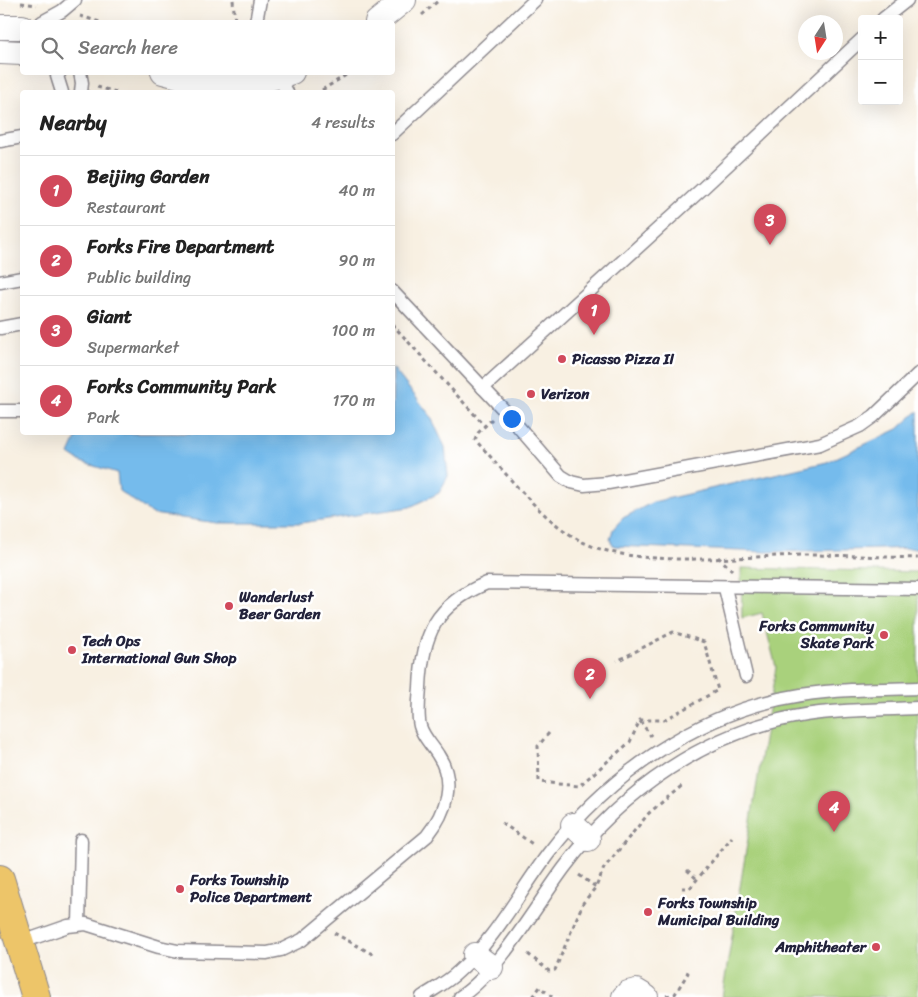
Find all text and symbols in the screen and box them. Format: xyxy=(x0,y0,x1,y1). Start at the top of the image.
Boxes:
north arrow xyxy=(798,15,843,60)
map controls xyxy=(858,15,903,105)
button: + xyxy=(858,15,903,60)
search box xyxy=(20,20,395,75)
text: Search here xyxy=(78,31,178,64)
icon: search xyxy=(38,34,66,62)
button: − xyxy=(858,60,903,105)
text: Nearby xyxy=(40,104,106,142)
text: 4 results xyxy=(311,108,375,137)
text: Beijing Garden xyxy=(87,160,209,193)
text: 1 xyxy=(53,176,59,205)
text: 40 m xyxy=(338,176,375,205)
text: Restaurant xyxy=(87,193,166,222)
pin: 3 xyxy=(754,204,786,245)
text: Forks Fire Department xyxy=(87,230,274,263)
text: 2 xyxy=(51,246,61,275)
text: 90 m xyxy=(339,246,375,275)
text: Public building xyxy=(87,263,191,292)
pin: 1 xyxy=(578,294,610,335)
text: Giant xyxy=(87,300,132,333)
text: 3 xyxy=(52,316,60,345)
text: 100 m xyxy=(331,316,375,345)
text: Supermarket xyxy=(87,333,179,362)
place label: Picasso Pizza II xyxy=(572,346,675,372)
marker: Picasso Pizza II xyxy=(556,353,568,365)
text: Forks Community Park xyxy=(87,370,276,403)
place label: Verizon xyxy=(541,381,590,407)
text: 4 xyxy=(51,386,61,415)
text: 170 m xyxy=(332,386,375,415)
marker: Verizon xyxy=(525,388,537,400)
text: Park xyxy=(87,403,120,432)
your location xyxy=(499,406,525,432)
place label: Wanderlust Beer Garden xyxy=(239,584,322,627)
marker: Wanderlust Beer Garden xyxy=(223,600,235,612)
place label: Forks Community Skate Park xyxy=(758,613,875,656)
place label: Tech Ops International Gun Shop xyxy=(81,628,236,671)
marker: Forks Community Skate Park xyxy=(878,629,890,641)
marker: Tech Ops International Gun Shop xyxy=(66,644,78,656)
pin: 2 xyxy=(574,658,606,699)
pin: 4 xyxy=(818,791,850,832)
place label: Forks Township Police Department xyxy=(189,867,312,910)
marker: Forks Township Police Department xyxy=(174,883,186,895)
place label: Forks Township Municipal Building xyxy=(657,890,780,933)
marker: Forks Township Municipal Building xyxy=(642,906,654,918)
place label: Amphitheater xyxy=(774,934,868,960)
marker: Amphitheater xyxy=(870,941,882,953)

